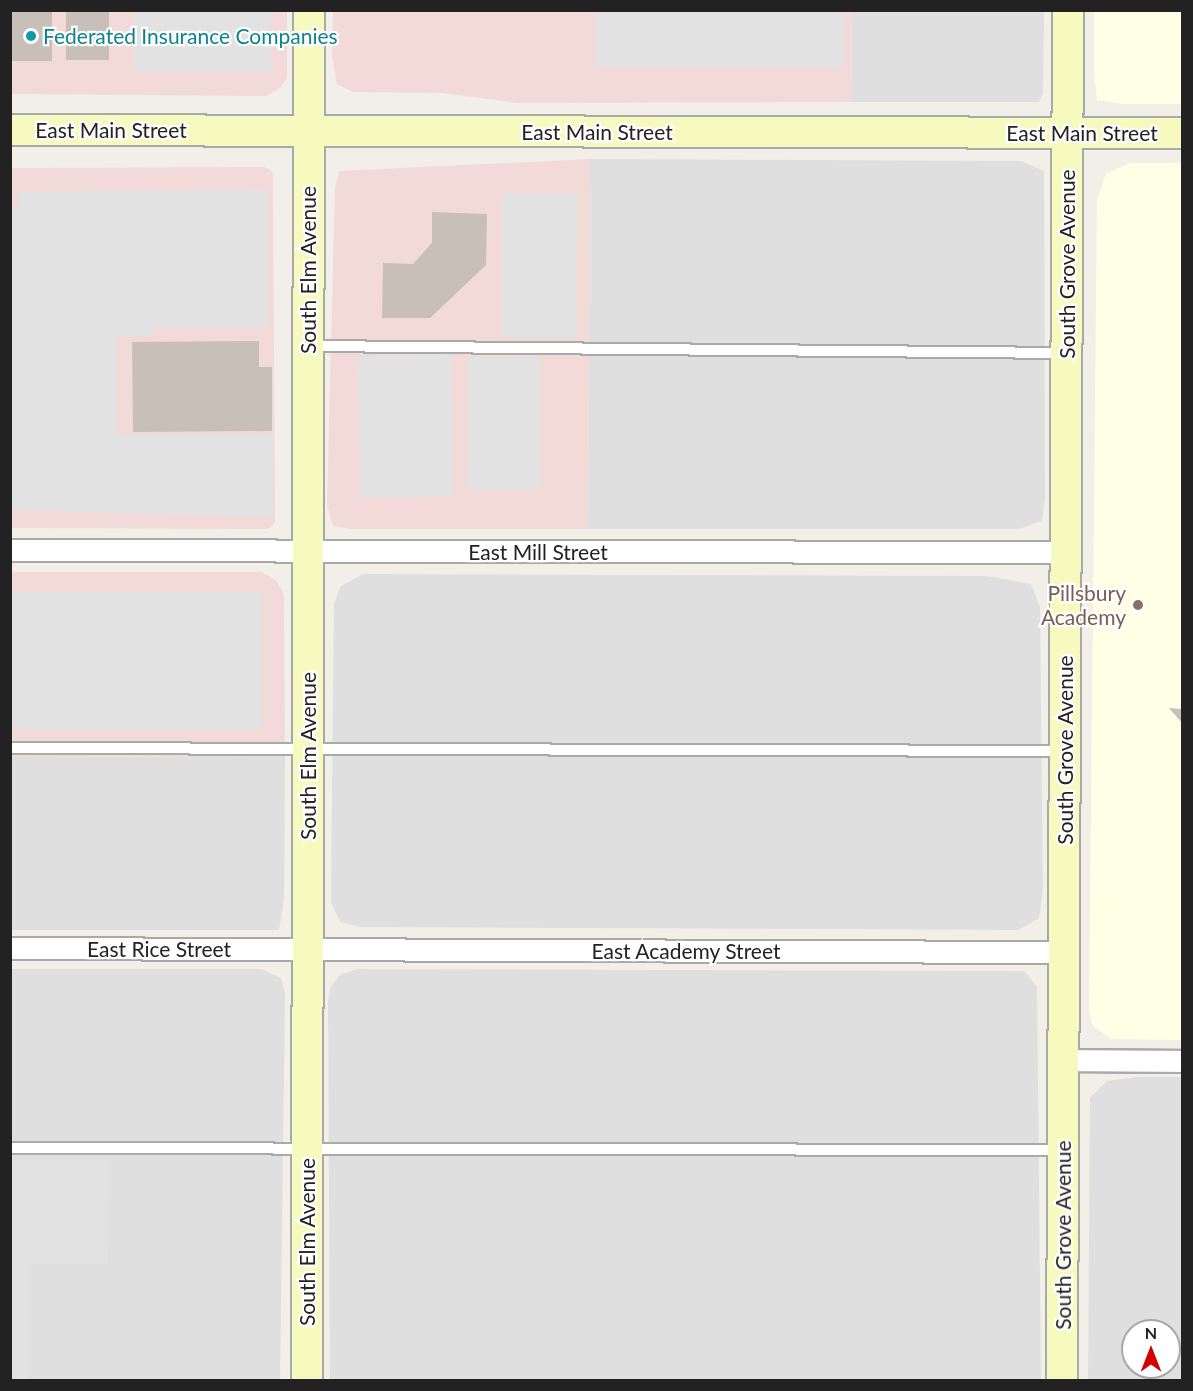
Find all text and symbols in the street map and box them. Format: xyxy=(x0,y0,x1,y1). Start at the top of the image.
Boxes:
place label: Federated Insurance Companies xyxy=(43,23,338,49)
marker: Federated Insurance Companies xyxy=(24,29,38,43)
street label: East Main Street xyxy=(35,117,187,143)
street label: East Main Street xyxy=(521,119,673,145)
street label: East Main Street xyxy=(1006,120,1158,146)
street label: South Grove Avenue xyxy=(1054,169,1080,359)
street label: South Elm Avenue xyxy=(295,186,321,354)
street label: East Mill Street xyxy=(468,539,608,565)
place label: Pillsbury Academy xyxy=(1041,580,1126,630)
marker: Pillsbury Academy xyxy=(1131,598,1145,612)
street label: South Grove Avenue xyxy=(1052,655,1078,845)
street label: South Elm Avenue xyxy=(295,672,321,840)
street label: East Rice Street xyxy=(87,936,231,962)
street label: East Academy Street xyxy=(591,938,781,964)
street label: South Grove Avenue xyxy=(1050,1140,1076,1330)
street label: South Elm Avenue xyxy=(294,1158,320,1326)
north arrow xyxy=(1121,1319,1181,1379)
text: N xyxy=(1145,1323,1157,1342)

